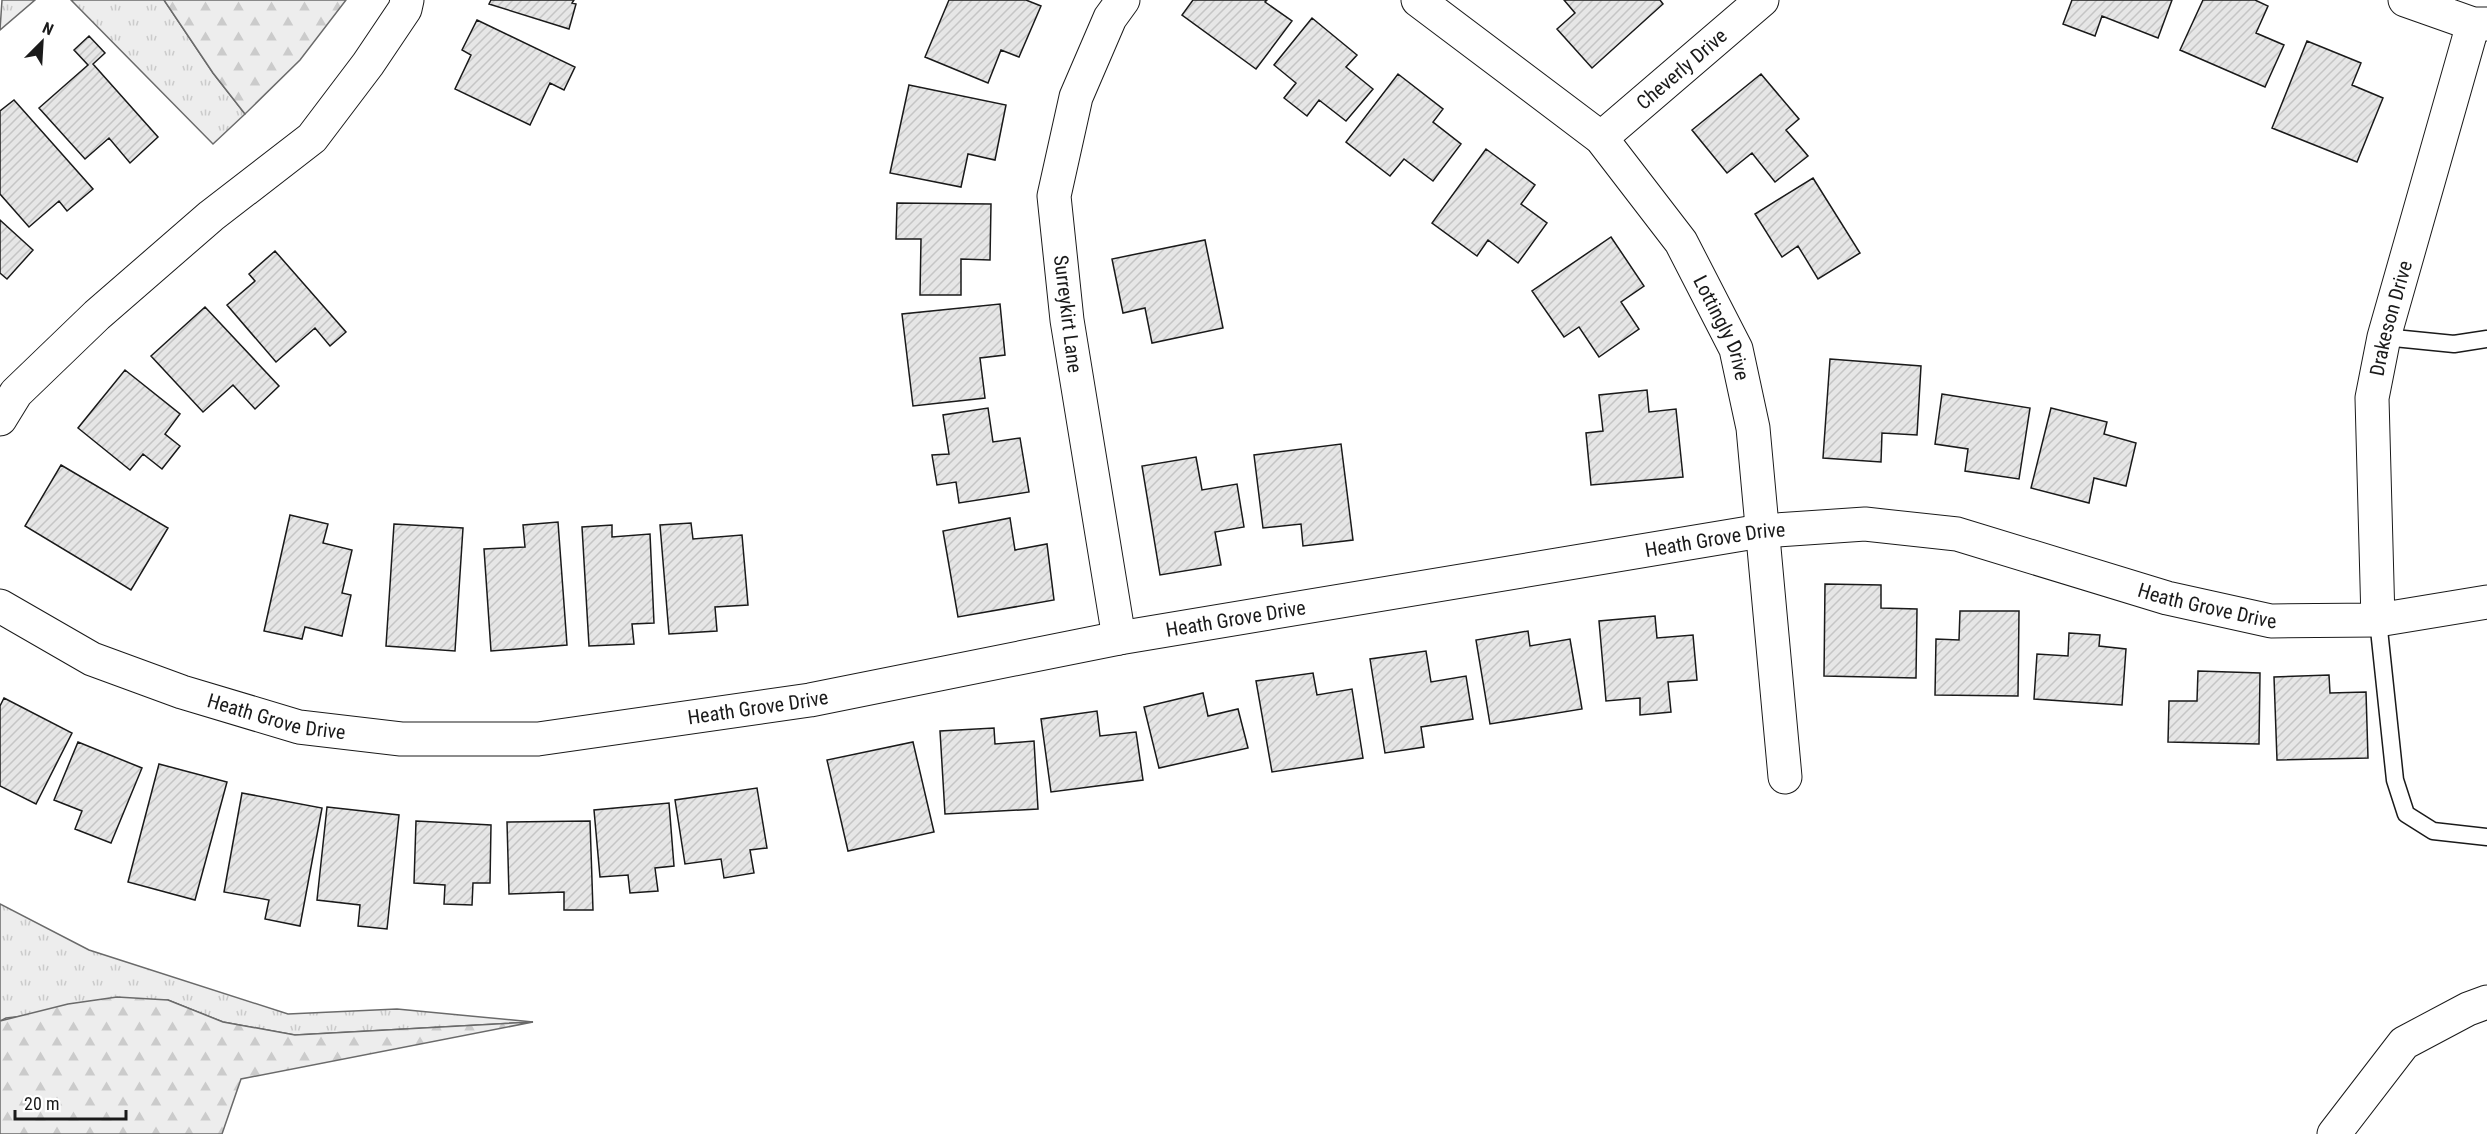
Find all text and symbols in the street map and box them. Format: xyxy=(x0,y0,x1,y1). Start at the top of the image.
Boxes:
north arrow xyxy=(12,12,72,72)
text: N xyxy=(40,18,56,39)
street label: Cheverly Drive xyxy=(1631,24,1732,114)
street label: Surreykirt Lane xyxy=(1049,254,1087,374)
street label: Drakeson Drive xyxy=(2365,258,2417,378)
street label: Lottingly Drive xyxy=(1688,271,1754,383)
street label: Heath Grove Drive xyxy=(1643,517,1786,562)
street label: Heath Grove Drive xyxy=(2135,578,2276,633)
street label: Heath Grove Drive xyxy=(1164,595,1307,642)
street label: Heath Grove Drive xyxy=(686,685,830,729)
street label: Heath Grove Drive xyxy=(205,688,347,744)
scale bar xyxy=(15,1083,126,1121)
text: 20 m xyxy=(24,1093,59,1114)

